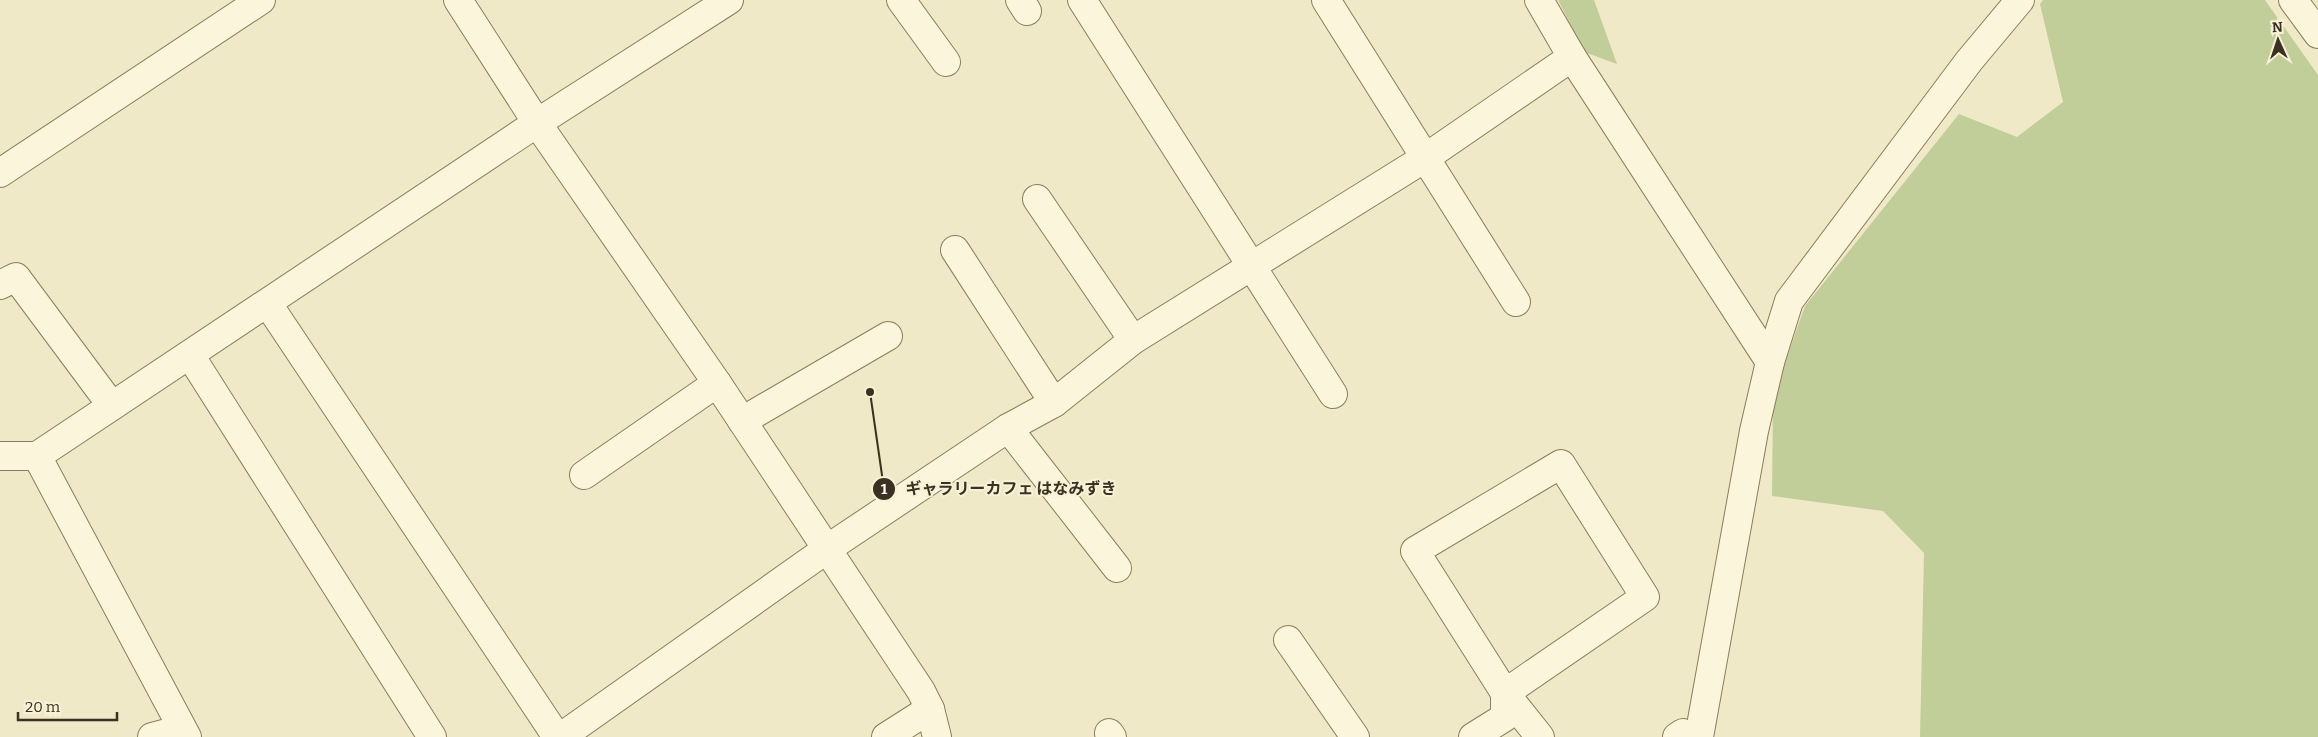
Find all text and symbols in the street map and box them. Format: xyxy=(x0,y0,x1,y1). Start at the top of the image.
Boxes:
north arrow xyxy=(2253,15,2303,65)
text: N xyxy=(2272,19,2283,36)
callout: ギャラリーカフェ はなみずき xyxy=(871,473,1127,504)
text: ギャラリーカフェ はなみずき xyxy=(906,479,1116,498)
text: 1 xyxy=(881,480,888,498)
scale bar xyxy=(18,690,116,722)
text: 20 m xyxy=(25,698,61,716)

